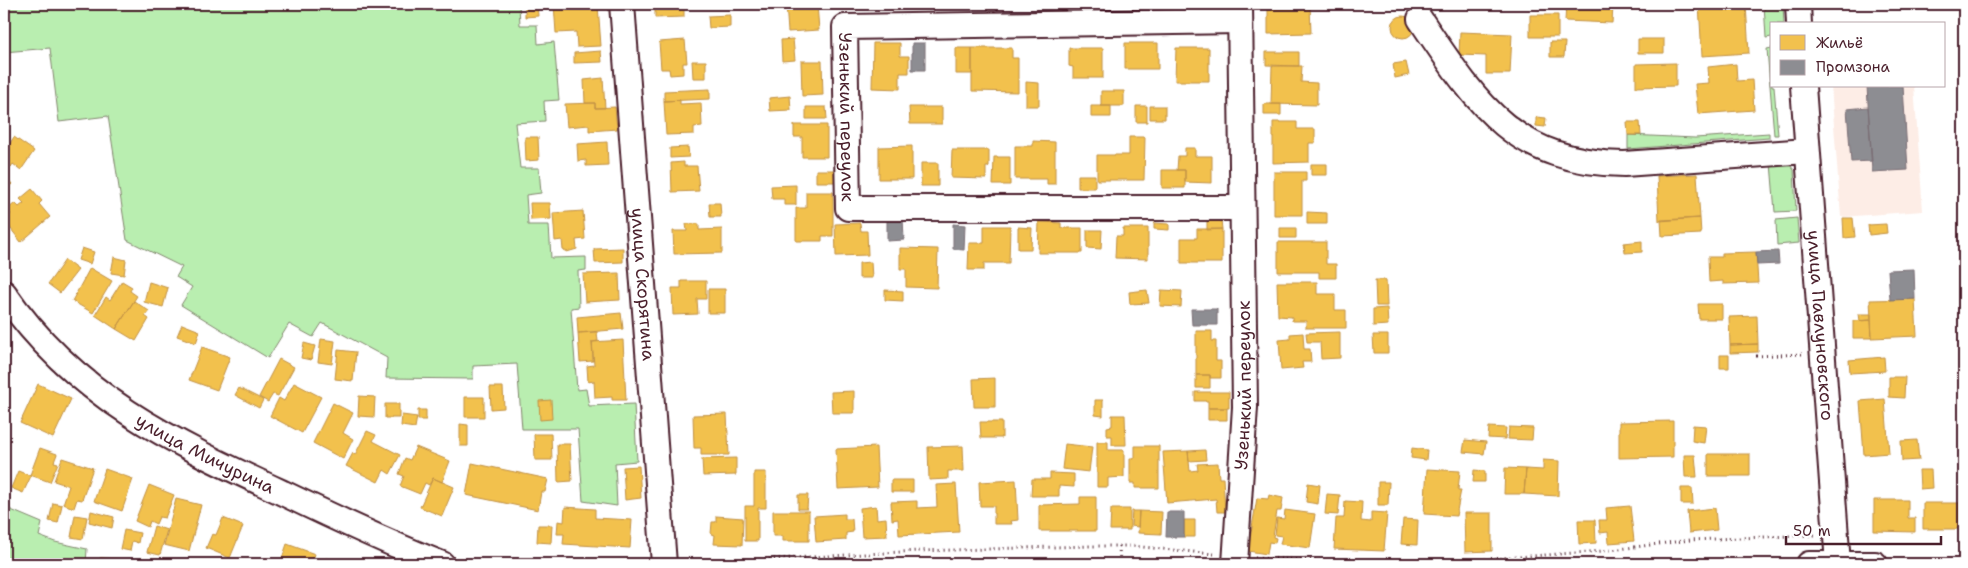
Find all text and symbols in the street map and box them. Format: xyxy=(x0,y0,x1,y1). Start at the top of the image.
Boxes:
legend xyxy=(1770,22,1946,88)
street label: Узенький переулок xyxy=(833,32,860,202)
text: Жильё xyxy=(1816,33,1863,53)
text: Промзона xyxy=(1816,57,1891,77)
street label: улица Скорятина xyxy=(625,207,661,362)
street label: улица Павлуновского xyxy=(1802,229,1839,421)
street label: Узенький переулок xyxy=(1229,300,1257,471)
street label: улица Мичурина xyxy=(131,408,278,499)
scale bar xyxy=(1786,513,1940,545)
text: 50 m xyxy=(1793,521,1831,541)

